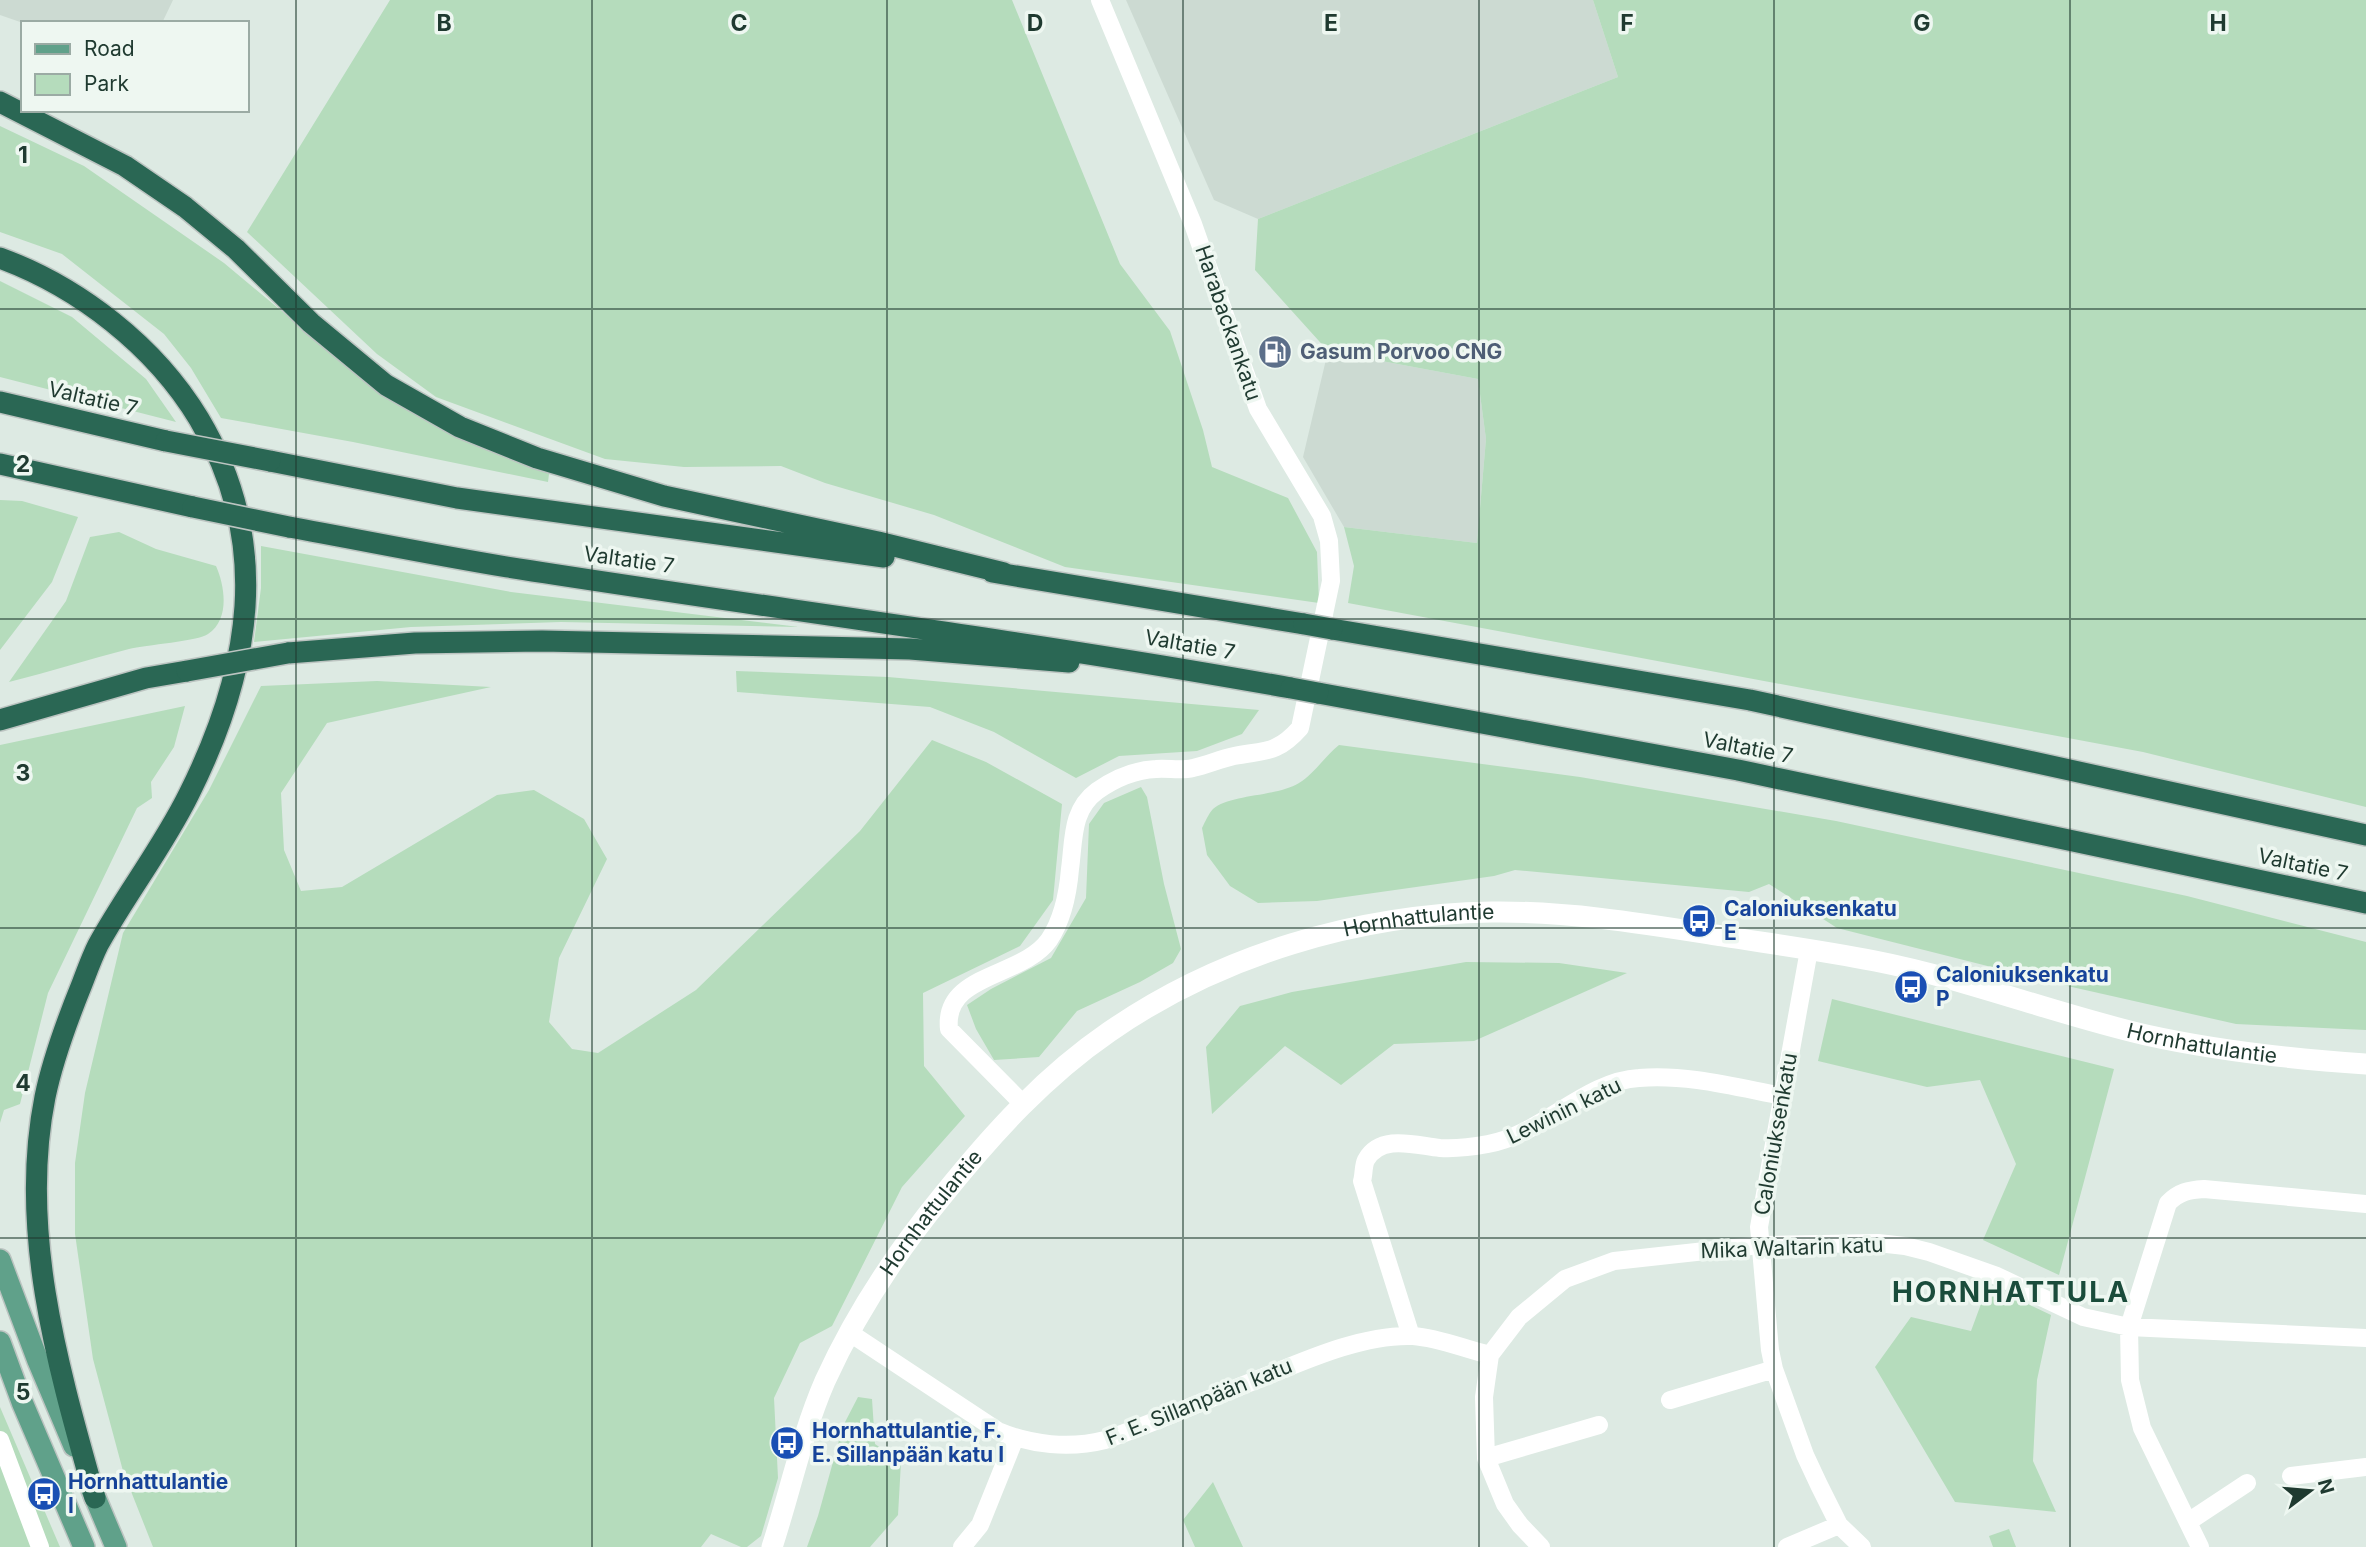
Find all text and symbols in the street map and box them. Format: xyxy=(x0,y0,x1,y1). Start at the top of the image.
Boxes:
text: B xyxy=(436,9,452,37)
text: C xyxy=(730,9,748,37)
text: D xyxy=(1027,9,1043,37)
text: E xyxy=(1324,9,1338,37)
text: F xyxy=(1620,9,1634,37)
text: G xyxy=(1913,9,1931,37)
text: H xyxy=(2209,9,2227,37)
legend xyxy=(21,21,248,112)
text: Road xyxy=(84,36,135,61)
text: Park xyxy=(84,71,129,96)
text: 1 xyxy=(18,141,28,169)
street label: Harabackankatu xyxy=(1190,242,1267,404)
fuel station icon: Gasum Porvoo CNG xyxy=(1256,333,1294,371)
place label: Gasum Porvoo CNG xyxy=(1300,339,1502,364)
street label: Valtatie 7 xyxy=(46,376,140,421)
text: 2 xyxy=(16,450,30,478)
street label: Valtatie 7 xyxy=(582,541,676,578)
street label: Valtatie 7 xyxy=(1143,624,1237,665)
street label: Valtatie 7 xyxy=(1701,727,1795,768)
text: 3 xyxy=(16,759,30,787)
street label: Valtatie 7 xyxy=(2256,843,2350,886)
place label: Caloniuksenkatu E xyxy=(1724,896,1897,945)
street label: Hornhattulantie xyxy=(1341,899,1495,942)
bus stop icon: Caloniuksenkatu E xyxy=(1680,902,1718,940)
place label: Caloniuksenkatu P xyxy=(1936,962,2109,1011)
bus stop icon: Caloniuksenkatu P xyxy=(1892,968,1930,1006)
street label: Hornhattulantie xyxy=(2124,1018,2278,1068)
street label: Caloniuksenkatu xyxy=(1749,1051,1802,1217)
text: 4 xyxy=(15,1069,31,1097)
street label: Lewinin katu xyxy=(1502,1072,1625,1149)
street label: Hornhattulantie xyxy=(875,1144,987,1280)
street label: Mika Waltarin katu xyxy=(1700,1232,1884,1263)
district label: HORNHATTULA xyxy=(1892,1275,2130,1309)
street label: F. E. Sillanpään katu xyxy=(1102,1353,1296,1450)
text: 5 xyxy=(16,1378,30,1406)
place label: Hornhattulantie, F. E. Sillanpään katu I xyxy=(812,1418,1004,1467)
bus stop icon: Hornhattulantie, F. E. Sillanpään katu I xyxy=(768,1424,806,1462)
north arrow xyxy=(2275,1456,2345,1526)
place label: Hornhattulantie I xyxy=(68,1469,228,1518)
bus stop icon: Hornhattulantie I xyxy=(25,1475,63,1513)
text: N xyxy=(2313,1476,2339,1497)

